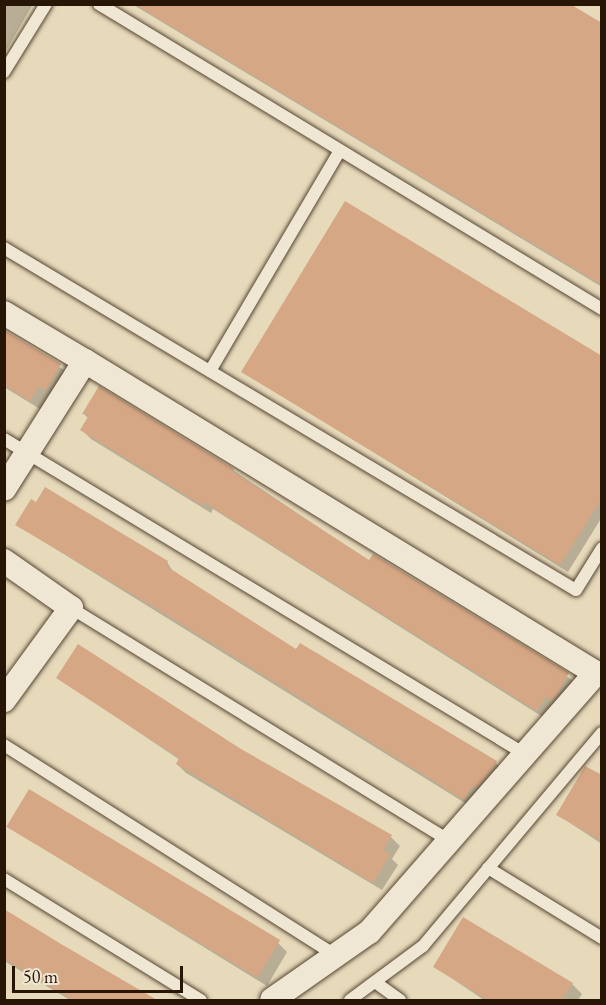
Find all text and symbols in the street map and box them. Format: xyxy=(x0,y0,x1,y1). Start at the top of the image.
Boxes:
scale bar xyxy=(15,954,186,992)
text: 50 m xyxy=(23,965,58,988)

